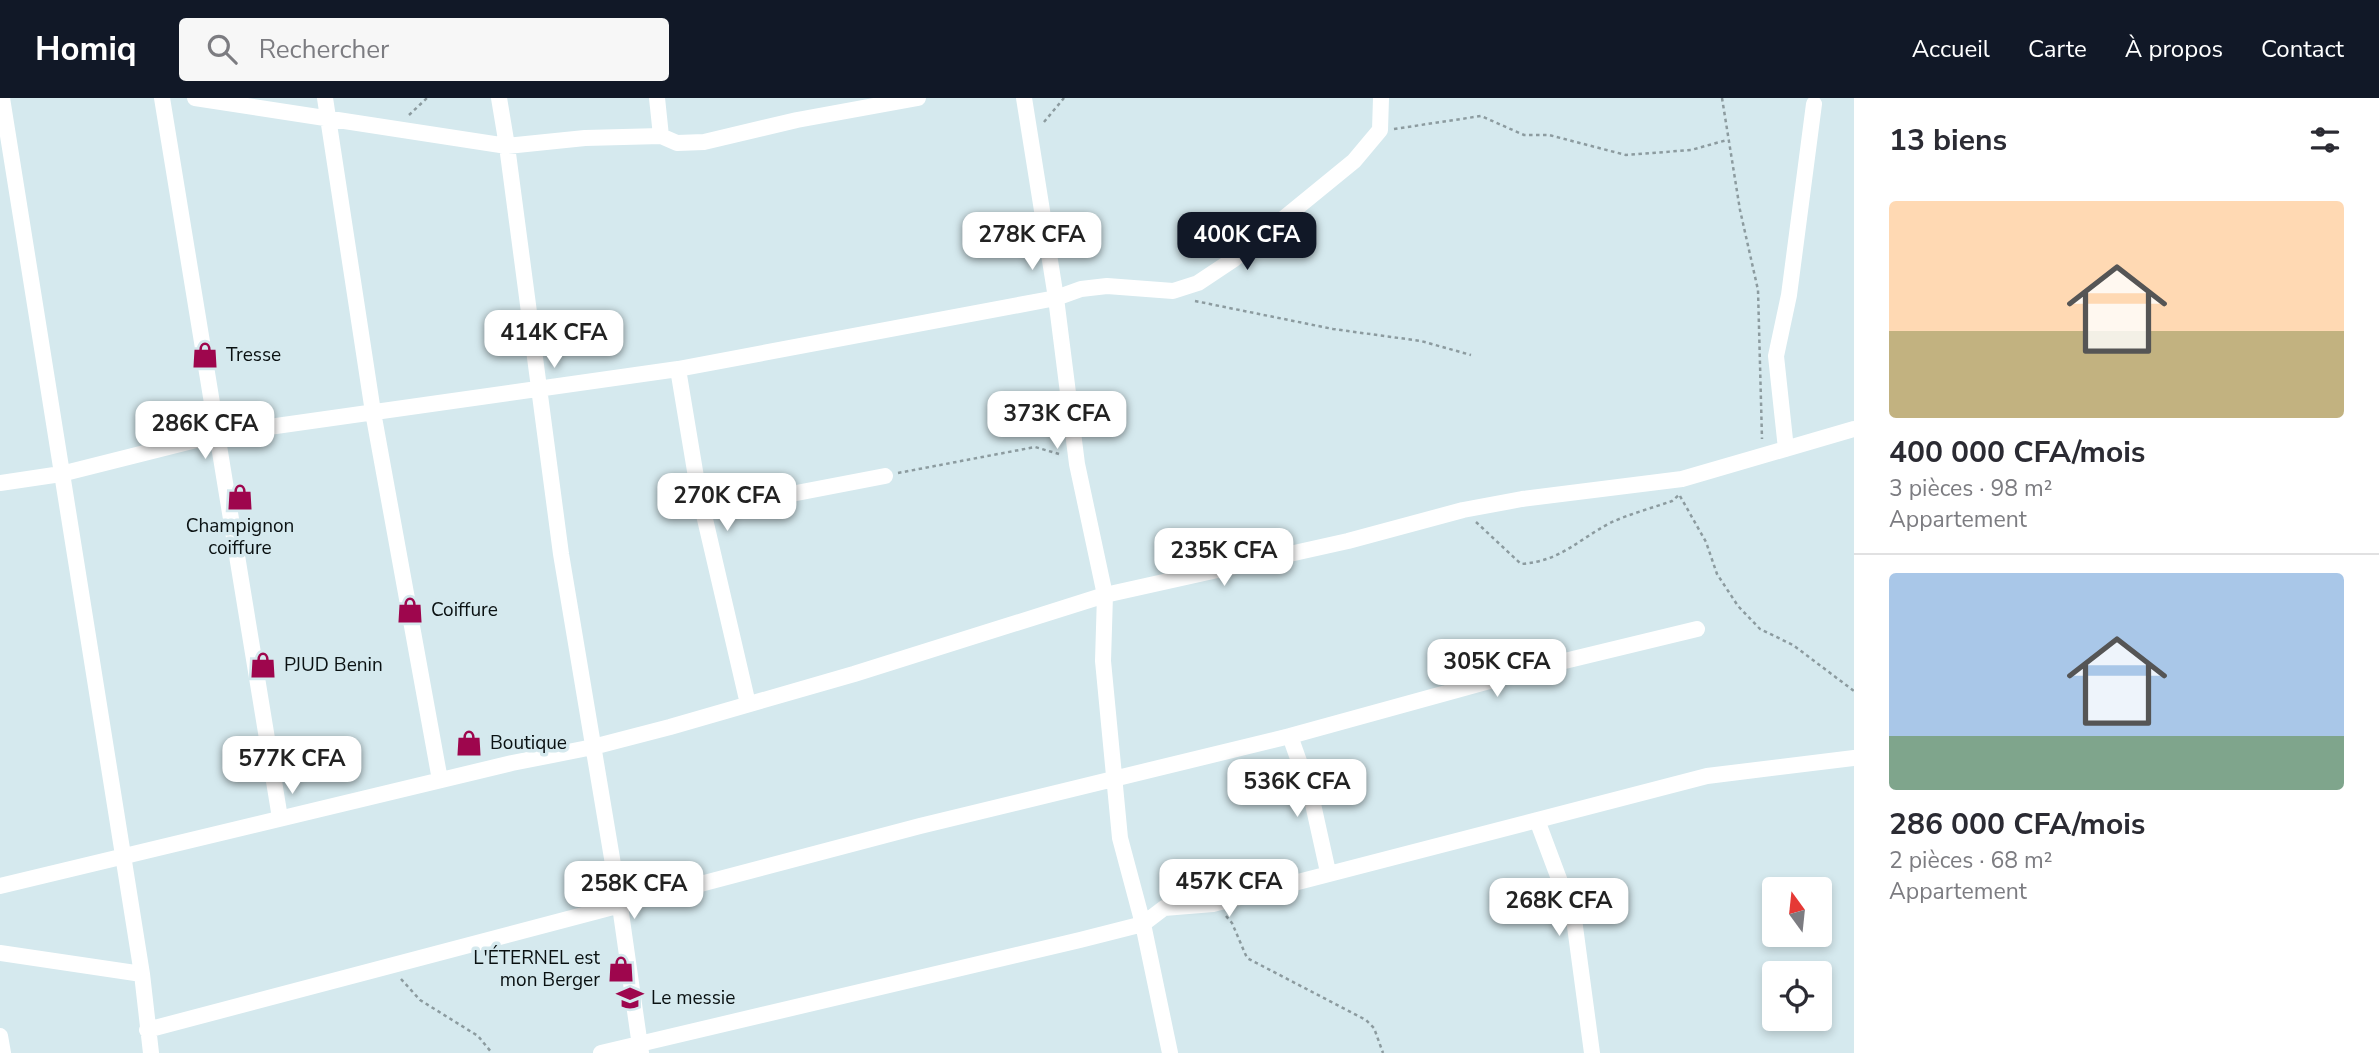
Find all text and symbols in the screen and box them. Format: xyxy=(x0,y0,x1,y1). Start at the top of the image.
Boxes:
search box xyxy=(179,18,669,81)
text: Homiq xyxy=(35,27,137,72)
icon: search xyxy=(203,30,241,68)
text: Rechercher xyxy=(259,32,389,67)
text: Accueil xyxy=(1912,33,1990,65)
text: Carte xyxy=(2028,33,2087,65)
text: À propos xyxy=(2125,33,2223,65)
text: Contact xyxy=(2261,33,2344,65)
text: 13 biens xyxy=(1889,120,2007,161)
icon: filters xyxy=(2306,121,2344,159)
pin: 278K CFA xyxy=(960,212,1104,272)
pin: 400K CFA xyxy=(1175,212,1319,272)
text: 278K CFA xyxy=(978,219,1086,250)
text: 400K CFA xyxy=(1193,219,1301,250)
icon: home xyxy=(2054,246,2180,372)
pin: 414K CFA xyxy=(482,310,626,370)
text: 414K CFA xyxy=(500,317,608,348)
shop icon: Tresse xyxy=(190,340,220,370)
place label: Tresse xyxy=(226,342,281,368)
pin: 373K CFA xyxy=(985,392,1129,451)
text: 373K CFA xyxy=(1003,398,1111,429)
pin: 286K CFA xyxy=(133,402,277,461)
text: 286K CFA xyxy=(151,408,259,439)
text: 400 000 CFA/mois xyxy=(1889,432,2145,473)
text: 3 pièces · 98 m² xyxy=(1889,473,2052,504)
pin: 270K CFA xyxy=(655,474,799,533)
text: 270K CFA xyxy=(673,480,781,511)
shop icon: Champignon coiffure xyxy=(225,482,255,512)
text: Appartement xyxy=(1889,504,2027,535)
place label: Champignon coiffure xyxy=(186,513,294,561)
pin: 235K CFA xyxy=(1152,528,1296,588)
text: 235K CFA xyxy=(1170,535,1278,566)
shop icon: Coiffure xyxy=(395,595,425,625)
place label: Coiffure xyxy=(431,597,498,623)
icon: home xyxy=(2054,618,2180,744)
pin: 305K CFA xyxy=(1425,640,1569,699)
text: 305K CFA xyxy=(1443,646,1551,677)
shop icon: PJUD Benin xyxy=(248,650,278,680)
place label: PJUD Benin xyxy=(284,652,383,678)
shop icon: Boutique xyxy=(454,728,484,758)
place label: Boutique xyxy=(490,730,567,756)
pin: 577K CFA xyxy=(220,736,364,796)
text: 577K CFA xyxy=(238,743,346,774)
pin: 536K CFA xyxy=(1225,760,1369,819)
text: 536K CFA xyxy=(1243,766,1351,797)
text: 286 000 CFA/mois xyxy=(1889,804,2145,845)
text: 2 pièces · 68 m² xyxy=(1889,845,2052,876)
pin: 457K CFA xyxy=(1157,860,1301,919)
pin: 258K CFA xyxy=(562,862,706,921)
text: 457K CFA xyxy=(1175,866,1283,897)
text: 258K CFA xyxy=(580,868,688,899)
text: Appartement xyxy=(1889,876,2027,907)
north arrow xyxy=(1762,877,1832,947)
map controls xyxy=(1762,877,1832,1031)
pin: 268K CFA xyxy=(1487,878,1631,938)
text: 268K CFA xyxy=(1505,885,1613,916)
place label: L'ÉTERNEL est mon Berger xyxy=(473,945,600,993)
shop icon: L'ÉTERNEL est mon Berger xyxy=(606,954,636,984)
button: locate xyxy=(1762,961,1832,1031)
school or university icon: Le messie xyxy=(615,983,645,1013)
place label: Le messie xyxy=(651,985,735,1011)

